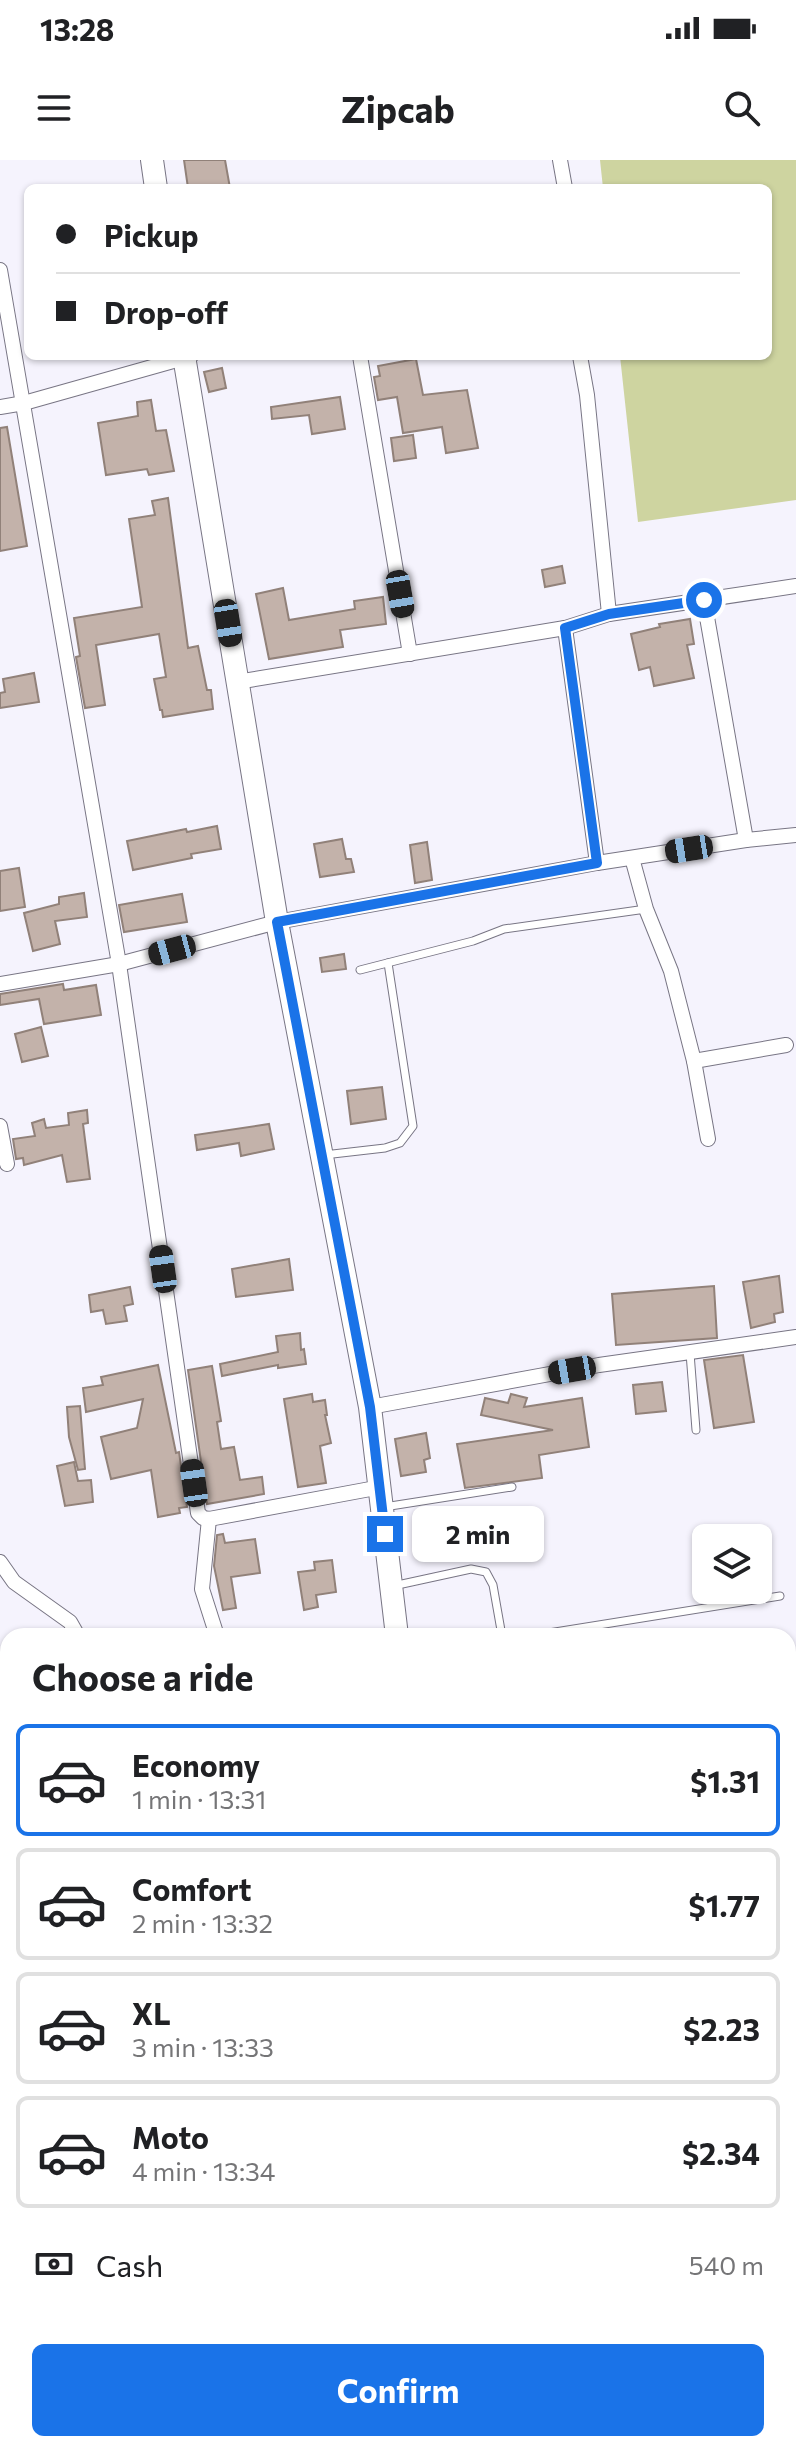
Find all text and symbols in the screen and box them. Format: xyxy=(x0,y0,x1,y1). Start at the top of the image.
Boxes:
text: 13:28 xyxy=(40,10,114,47)
icon: menu xyxy=(32,86,76,130)
text: Zipcab xyxy=(341,86,455,130)
icon: search xyxy=(720,86,764,130)
text: Pickup xyxy=(104,216,198,253)
text: Drop-off xyxy=(104,293,228,330)
car xyxy=(384,568,416,620)
route start xyxy=(686,582,722,618)
car xyxy=(212,597,244,649)
car xyxy=(663,833,715,865)
car xyxy=(146,932,198,968)
car xyxy=(148,1244,178,1294)
car xyxy=(546,1354,598,1386)
car xyxy=(179,1458,209,1508)
callout: 2 min xyxy=(413,1506,545,1562)
route end xyxy=(367,1516,403,1552)
text: 2 min xyxy=(446,1518,510,1549)
map controls xyxy=(692,1524,772,1604)
button: layers xyxy=(692,1524,772,1604)
text: Choose a ride xyxy=(32,1654,253,1698)
icon: car xyxy=(36,1744,108,1816)
text: Economy xyxy=(132,1746,260,1783)
text: $1.31 xyxy=(690,1762,760,1799)
text: 1 min · 13:31 xyxy=(132,1783,267,1814)
icon: car xyxy=(36,1868,108,1940)
text: Comfort xyxy=(132,1870,251,1907)
text: $1.77 xyxy=(689,1886,760,1923)
text: 2 min · 13:32 xyxy=(132,1907,273,1938)
icon: car xyxy=(36,1992,108,2064)
text: XL xyxy=(132,1994,171,2031)
text: $2.23 xyxy=(683,2010,760,2047)
text: 3 min · 13:33 xyxy=(132,2031,274,2062)
icon: car xyxy=(36,2116,108,2188)
text: Moto xyxy=(132,2118,209,2155)
text: $2.34 xyxy=(682,2134,760,2171)
text: 4 min · 13:34 xyxy=(132,2155,275,2186)
icon: cash xyxy=(32,2242,76,2286)
text: Cash xyxy=(96,2246,163,2283)
text: 540 m xyxy=(689,2249,764,2280)
button: Confirm xyxy=(32,2344,764,2436)

